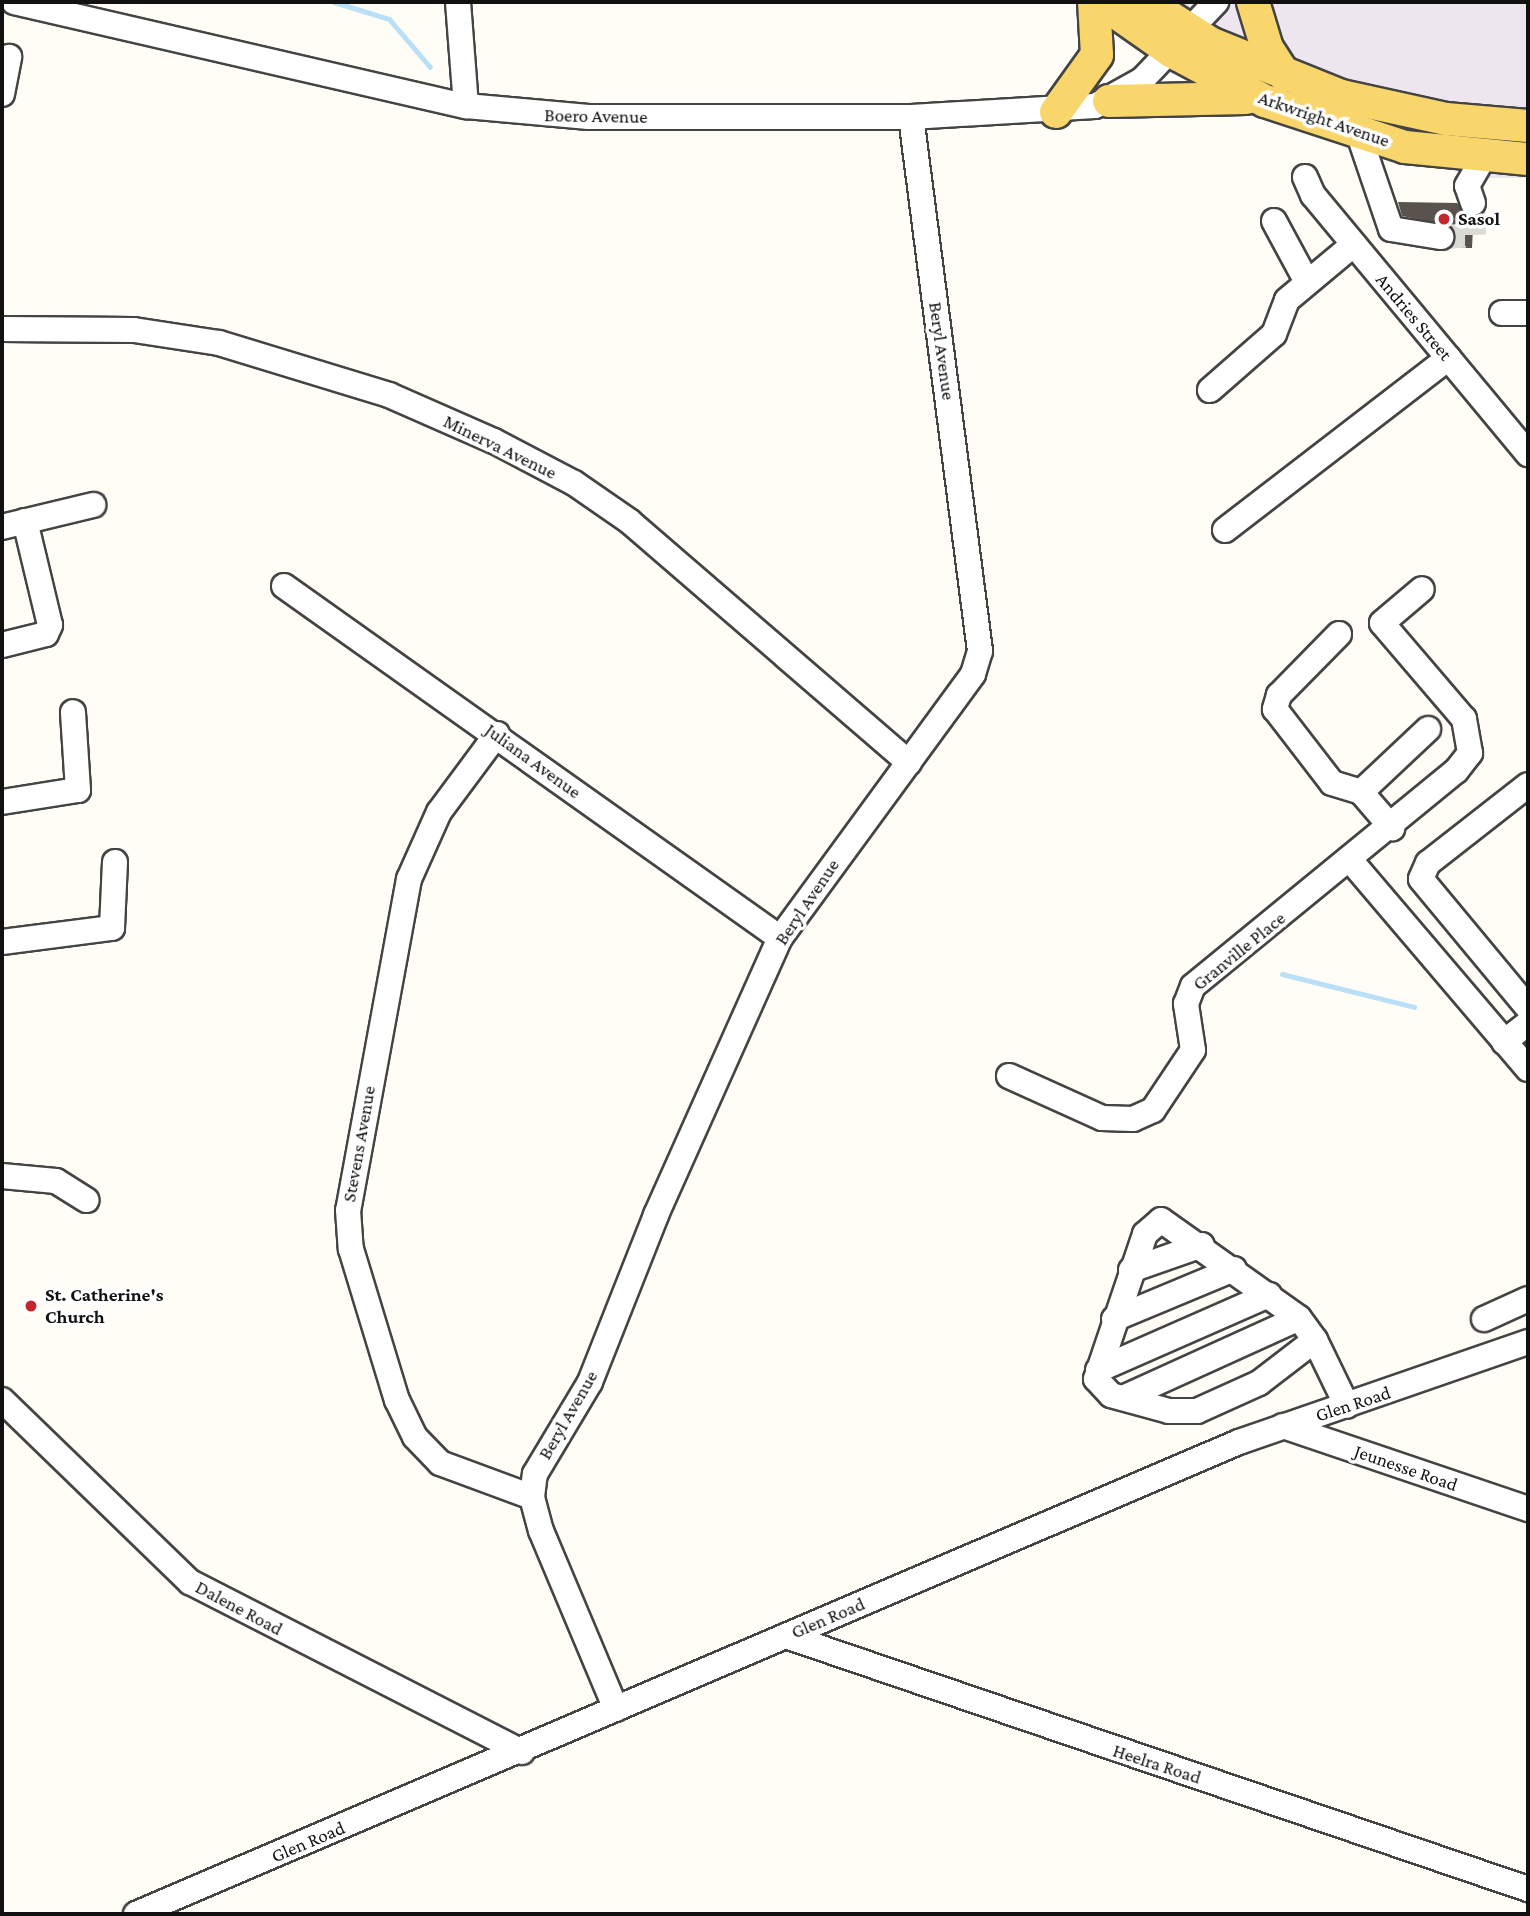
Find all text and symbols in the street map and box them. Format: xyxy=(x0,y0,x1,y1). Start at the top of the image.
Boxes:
street label: Arkwright Avenue xyxy=(1255,86,1393,152)
street label: Boero Avenue xyxy=(544,104,648,128)
place label: Sasol xyxy=(1458,208,1500,230)
marker: Sasol xyxy=(1436,211,1452,227)
street label: Andries Street xyxy=(1371,269,1457,365)
street label: Beryl Avenue xyxy=(924,300,960,402)
street label: Minerva Avenue xyxy=(440,410,560,484)
street label: Juliana Avenue xyxy=(481,719,585,803)
street label: Beryl Avenue xyxy=(770,855,844,949)
street label: Granville Place xyxy=(1188,907,1290,995)
street label: Stevens Avenue xyxy=(338,1084,380,1204)
place label: St. Catherine's Church xyxy=(45,1284,163,1328)
marker: St. Catherine's Church xyxy=(23,1298,39,1314)
street label: Beryl Avenue xyxy=(533,1367,603,1463)
street label: Glen Road xyxy=(1313,1381,1393,1427)
street label: Jeunesse Road xyxy=(1351,1440,1461,1496)
street label: Dalene Road xyxy=(192,1576,286,1640)
street label: Glen Road xyxy=(788,1592,868,1644)
street label: Heelra Road xyxy=(1110,1739,1204,1789)
street label: Glen Road xyxy=(268,1816,348,1868)

